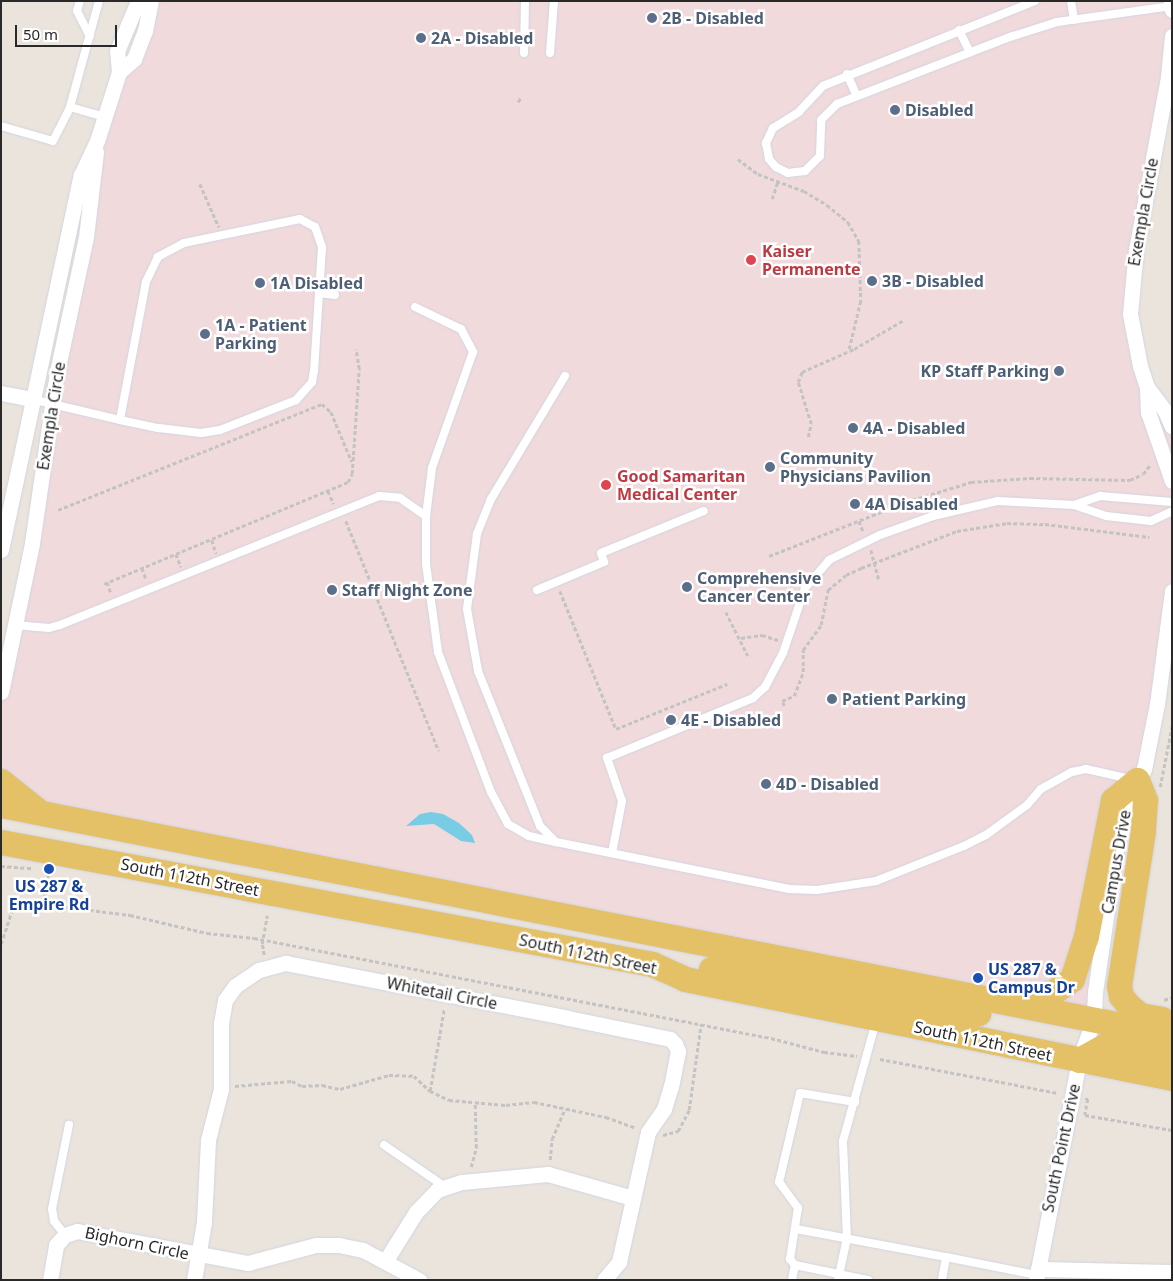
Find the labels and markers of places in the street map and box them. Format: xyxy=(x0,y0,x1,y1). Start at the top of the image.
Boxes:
place label: 2B - Disabled xyxy=(662,8,764,28)
marker: 2B - Disabled xyxy=(646,12,658,24)
place label: 2A - Disabled xyxy=(431,28,533,48)
marker: 2A - Disabled xyxy=(415,32,427,44)
place label: Disabled xyxy=(905,100,974,120)
marker: Disabled xyxy=(889,104,901,116)
place label: Kaiser Permanente xyxy=(762,241,861,279)
marker: Kaiser Permanente xyxy=(744,253,758,267)
place label: 3B - Disabled xyxy=(882,271,984,291)
place label: 1A Disabled xyxy=(270,273,363,293)
marker: 3B - Disabled xyxy=(866,275,878,287)
marker: 1A Disabled xyxy=(254,277,266,289)
place label: 1A - Patient Parking xyxy=(215,315,307,353)
marker: 1A - Patient Parking xyxy=(199,328,211,340)
place label: KP Staff Parking xyxy=(921,361,1049,381)
marker: KP Staff Parking xyxy=(1053,365,1065,377)
place label: 4A - Disabled xyxy=(863,418,965,438)
marker: 4A - Disabled xyxy=(847,422,859,434)
place label: Community Physicians Pavilion xyxy=(780,448,931,486)
marker: Community Physicians Pavilion xyxy=(764,461,776,473)
place label: Good Samaritan Medical Center xyxy=(617,466,745,504)
marker: Good Samaritan Medical Center xyxy=(599,478,613,492)
place label: 4A Disabled xyxy=(865,494,958,514)
marker: 4A Disabled xyxy=(849,498,861,510)
place label: Comprehensive Cancer Center xyxy=(697,568,821,606)
place label: Staff Night Zone xyxy=(342,580,472,600)
marker: Comprehensive Cancer Center xyxy=(681,581,693,593)
marker: Staff Night Zone xyxy=(326,584,338,596)
place label: Patient Parking xyxy=(842,689,966,709)
marker: Patient Parking xyxy=(826,693,838,705)
place label: 4E - Disabled xyxy=(681,710,781,730)
marker: 4E - Disabled xyxy=(665,714,677,726)
place label: 4D - Disabled xyxy=(776,774,879,794)
marker: 4D - Disabled xyxy=(760,778,772,790)
marker: US 287 & Empire Rd xyxy=(43,863,55,875)
place label: US 287 & Empire Rd xyxy=(9,876,89,914)
place label: US 287 & Campus Dr xyxy=(988,959,1075,997)
marker: US 287 & Campus Dr xyxy=(972,972,984,984)

